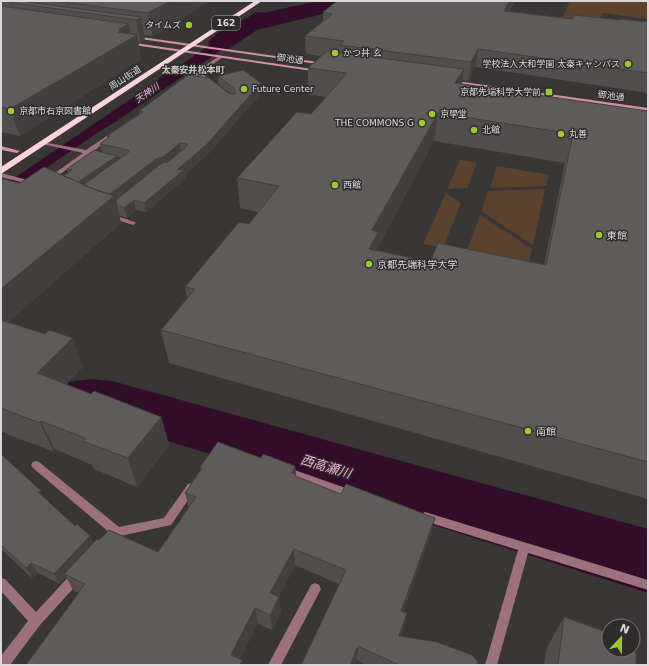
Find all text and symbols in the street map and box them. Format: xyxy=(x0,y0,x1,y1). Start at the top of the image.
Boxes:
road number: 162 xyxy=(212,16,240,30)
place label: タイムズ xyxy=(145,20,181,30)
marker: タイムズ xyxy=(184,20,194,30)
marker: かつ丼 玄 xyxy=(330,48,340,58)
place label: かつ丼 玄 xyxy=(343,48,382,58)
street label: 御池通 xyxy=(276,52,304,66)
place label: 学校法人大和学園 太秦キャンパス xyxy=(482,59,620,69)
marker: 学校法人大和学園 太秦キャンパス xyxy=(623,59,633,69)
street label: 周山街道 xyxy=(107,64,143,92)
district label: 太秦安井松本町 xyxy=(161,64,225,75)
water label: 天神川 xyxy=(133,81,162,105)
marker: Future Center xyxy=(239,84,249,94)
place label: Future Center xyxy=(252,84,314,94)
place label: 京都先端科学大学前 xyxy=(460,87,541,97)
marker: 京都先端科学大学前 xyxy=(544,87,554,97)
street label: 御池通 xyxy=(597,89,625,103)
marker: 京都市右京図書館 xyxy=(6,106,16,116)
place label: 京都市右京図書館 xyxy=(19,106,91,116)
marker: 京學堂 xyxy=(427,109,437,119)
place label: 京學堂 xyxy=(440,109,467,119)
place label: THE COMMONS G xyxy=(334,118,414,128)
marker: THE COMMONS G xyxy=(417,118,427,128)
marker: 北館 xyxy=(469,125,479,135)
place label: 北館 xyxy=(482,125,500,135)
marker: 丸善 xyxy=(556,129,566,139)
place label: 丸善 xyxy=(569,129,587,139)
marker: 西館 xyxy=(330,180,340,190)
place label: 西館 xyxy=(343,180,361,190)
marker: 東館 xyxy=(594,230,604,240)
place label: 東館 xyxy=(607,230,627,241)
marker: 京都先端科学大学 xyxy=(364,259,374,269)
place label: 京都先端科学大学 xyxy=(377,259,457,270)
marker: 南館 xyxy=(523,426,533,436)
place label: 南館 xyxy=(536,426,556,437)
water label: 西高瀬川 xyxy=(299,452,355,482)
north arrow xyxy=(601,618,641,658)
text: N xyxy=(618,621,631,637)

